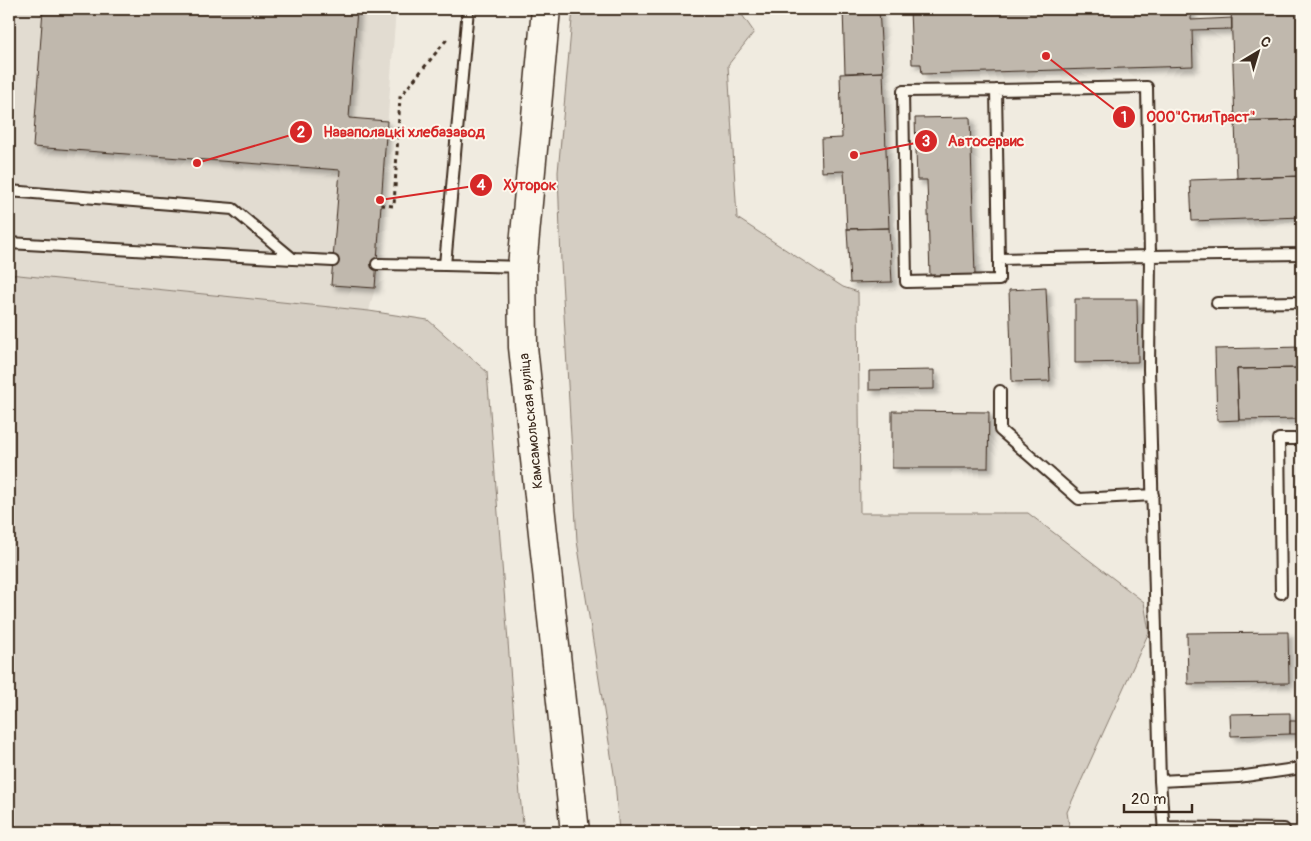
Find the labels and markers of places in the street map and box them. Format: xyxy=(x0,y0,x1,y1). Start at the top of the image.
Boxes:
callout: ООО"СтилТраст" xyxy=(1111,102,1266,132)
callout: Наваполацкі хлебазавод xyxy=(288,117,495,147)
callout: Автосервис xyxy=(913,126,1035,156)
callout: Хуторок xyxy=(468,170,566,200)

